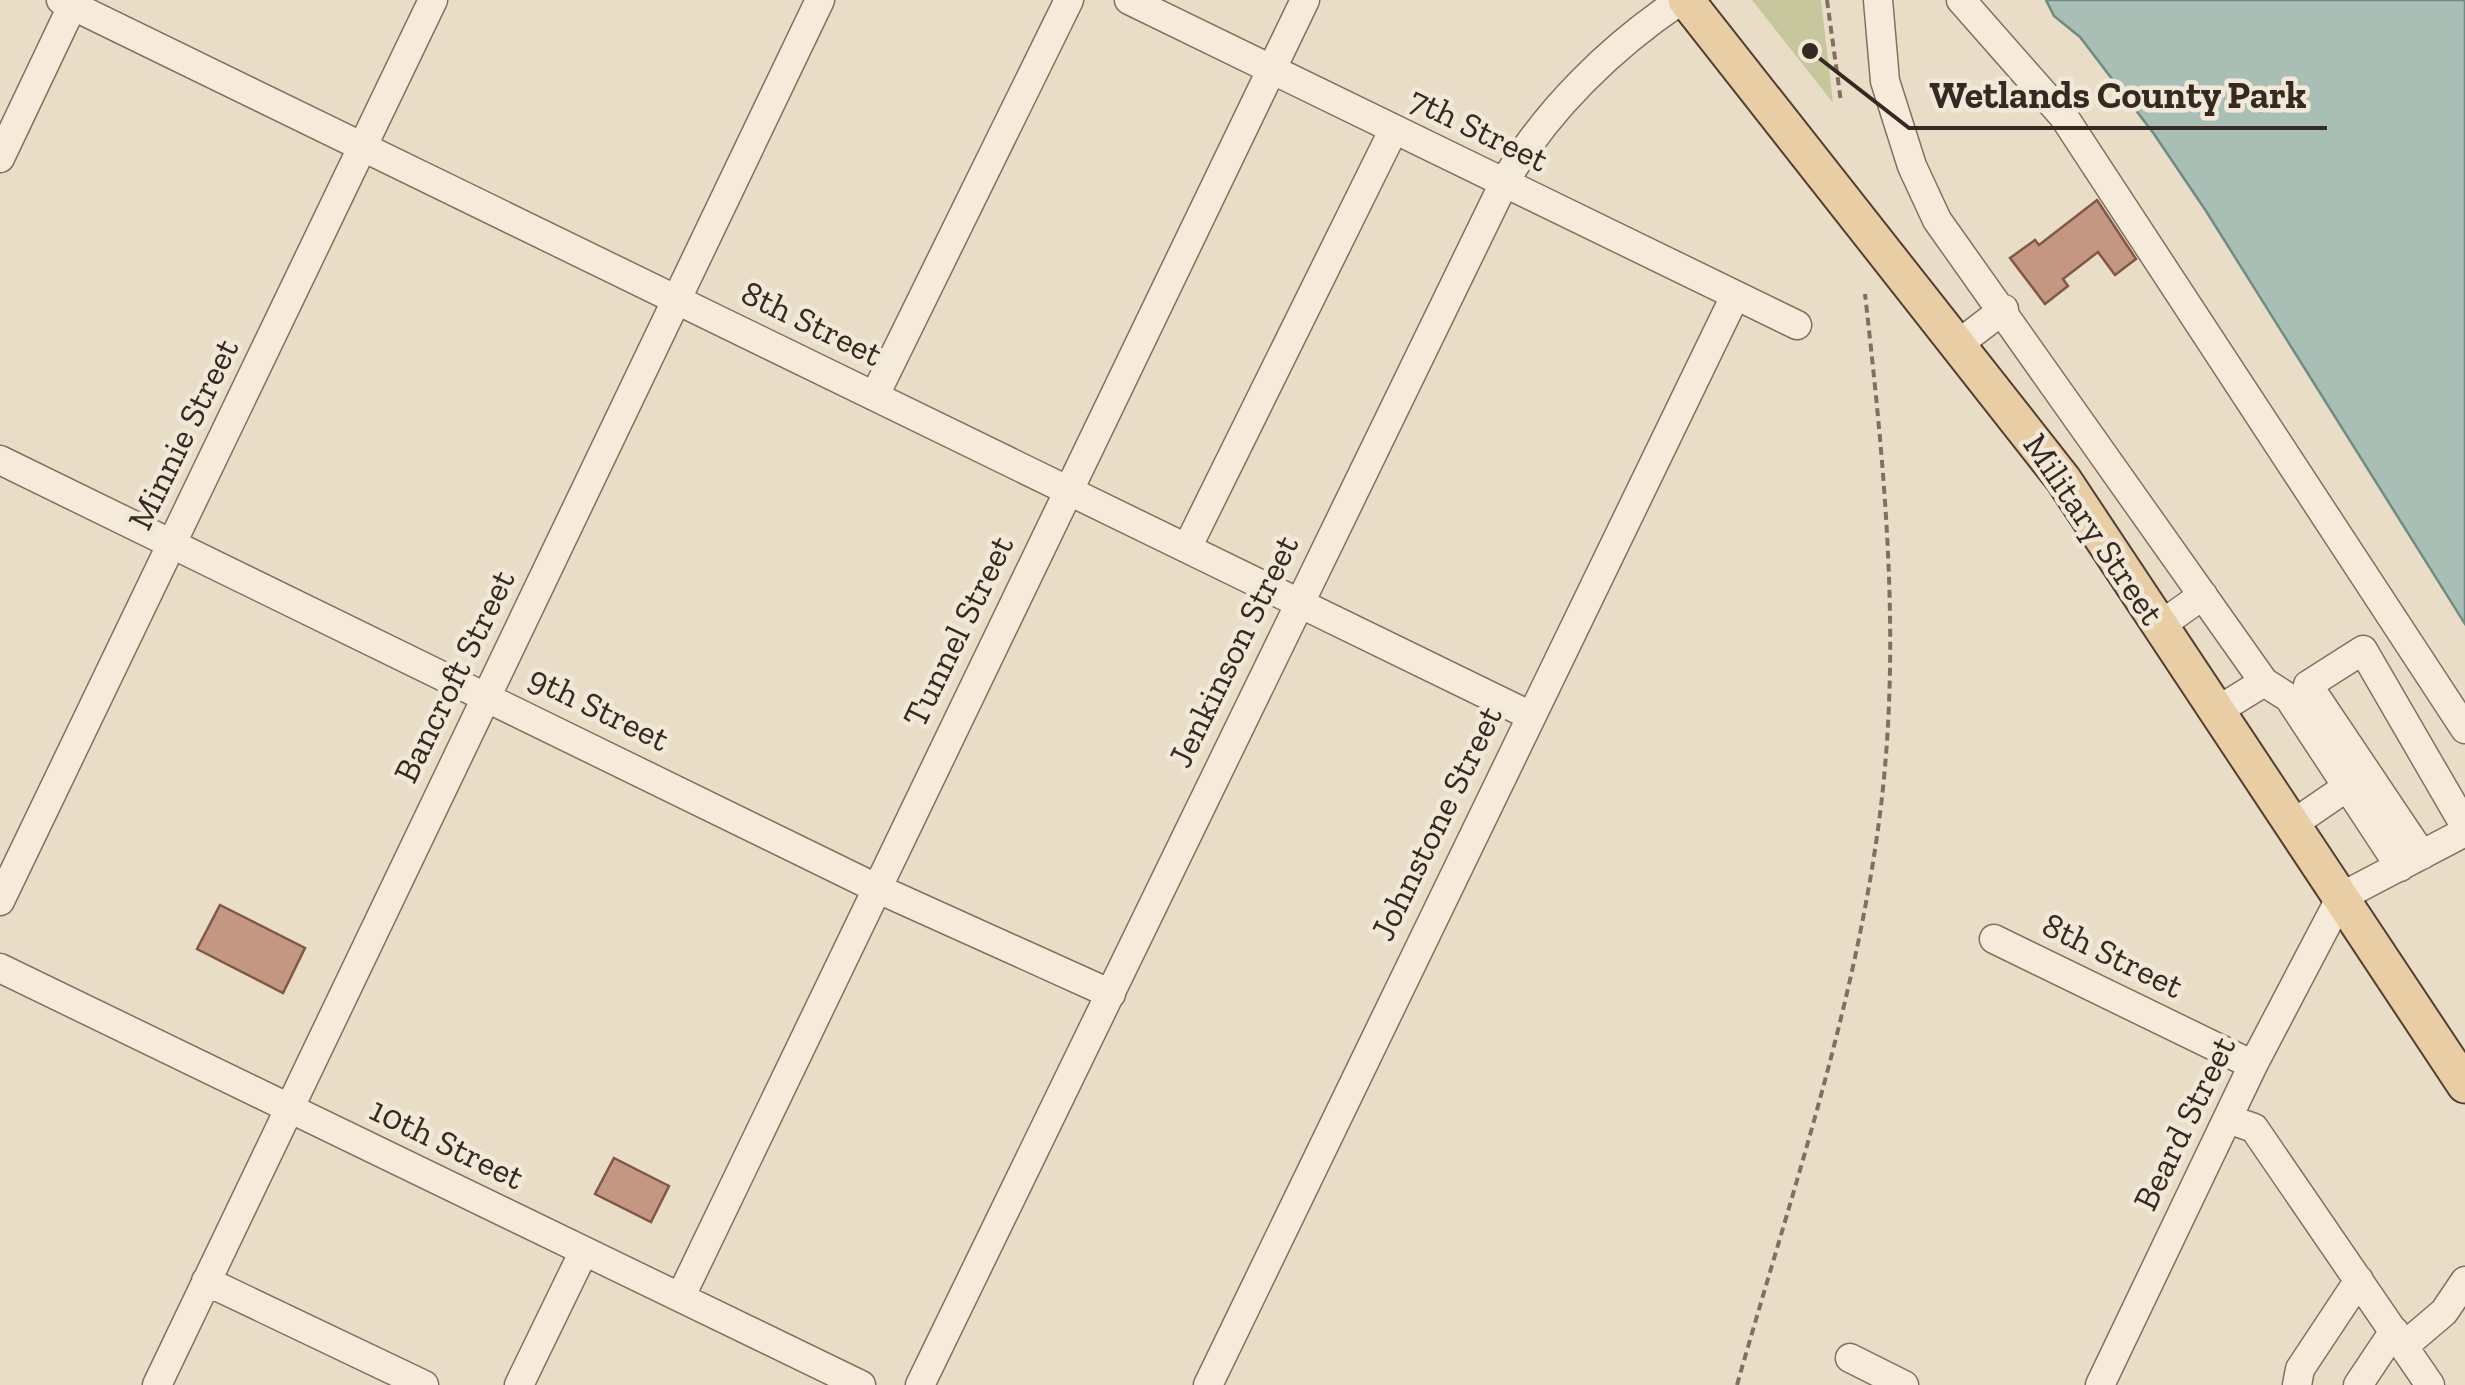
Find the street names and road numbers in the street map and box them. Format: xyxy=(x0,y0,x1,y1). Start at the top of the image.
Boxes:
street label: 7th Street xyxy=(1403,77,1555,181)
street label: 8th Street xyxy=(735,271,889,375)
street label: Minnie Street xyxy=(119,332,247,536)
street label: Military Street xyxy=(2015,425,2173,633)
street label: Jenkinson Street xyxy=(1159,528,1307,774)
street label: Tunnel Street xyxy=(894,529,1022,733)
street label: Bancroft Street xyxy=(384,563,524,789)
street label: 9th Street xyxy=(522,656,676,760)
street label: Johnstone Street xyxy=(1361,699,1511,947)
street label: 8th Street xyxy=(2036,903,2190,1007)
street label: Beard Street xyxy=(2124,1029,2244,1217)
street label: 10th Street xyxy=(363,1088,531,1198)

